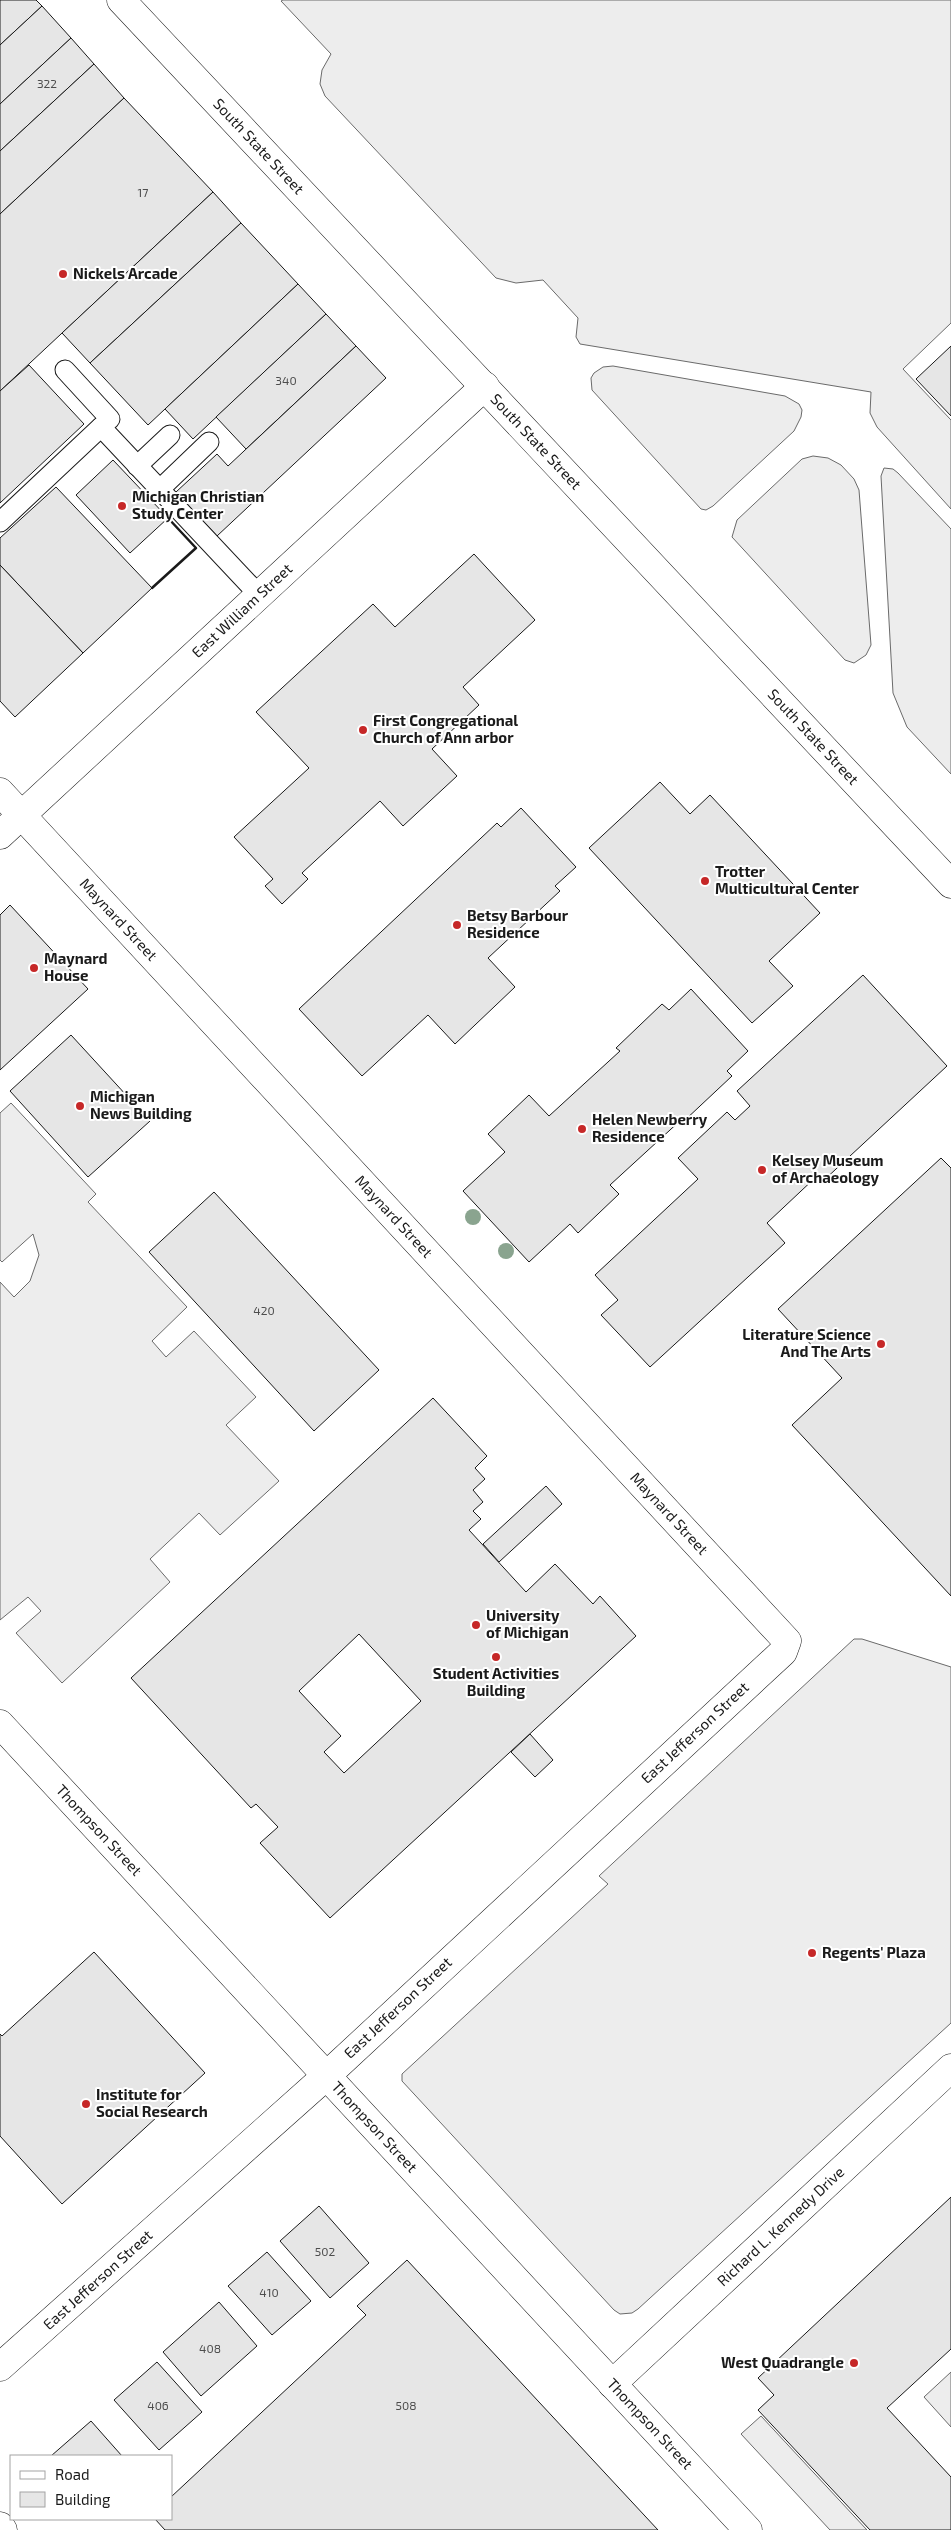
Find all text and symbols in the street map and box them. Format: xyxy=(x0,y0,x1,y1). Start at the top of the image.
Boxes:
house number: 322 xyxy=(37,76,57,90)
street label: South State Street xyxy=(210,94,309,198)
house number: 17 xyxy=(138,185,148,199)
place label: Nickels Arcade xyxy=(73,264,178,282)
marker: Nickels Arcade xyxy=(57,268,69,280)
house number: 340 xyxy=(275,373,297,387)
street label: South State Street xyxy=(487,390,586,493)
place label: Michigan Christian Study Center xyxy=(132,487,264,523)
marker: Michigan Christian Study Center xyxy=(116,500,128,512)
street label: East William Street xyxy=(188,559,296,661)
street label: South State Street xyxy=(765,685,863,788)
place label: First Congregational Church of Ann arbor xyxy=(373,711,518,746)
marker: First Congregational Church of Ann arbor xyxy=(357,724,369,736)
place label: Trotter Multicultural Center xyxy=(715,862,860,897)
street label: Maynard Street xyxy=(76,874,162,964)
marker: Trotter Multicultural Center xyxy=(699,875,711,887)
place label: Betsy Barbour Residence xyxy=(467,906,569,941)
marker: Betsy Barbour Residence xyxy=(451,919,463,931)
place label: Maynard House xyxy=(44,949,108,984)
marker: Maynard House xyxy=(28,962,40,974)
place label: Michigan News Building xyxy=(90,1087,192,1122)
marker: Michigan News Building xyxy=(74,1100,86,1112)
place label: Helen Newberry Residence xyxy=(592,1110,708,1145)
marker: Helen Newberry Residence xyxy=(576,1123,588,1135)
place label: Kelsey Museum of Archaeology xyxy=(772,1151,884,1187)
marker: Kelsey Museum of Archaeology xyxy=(756,1164,768,1176)
street label: Maynard Street xyxy=(352,1171,437,1261)
house number: 420 xyxy=(253,1303,275,1317)
place label: Literature Science And The Arts xyxy=(742,1325,871,1360)
marker: Literature Science And The Arts xyxy=(875,1338,887,1350)
street label: Maynard Street xyxy=(627,1468,712,1558)
place label: University of Michigan xyxy=(486,1606,569,1641)
marker: University of Michigan xyxy=(470,1619,482,1631)
marker: Student Activities Building xyxy=(490,1651,502,1663)
place label: Student Activities Building xyxy=(433,1664,559,1699)
street label: East Jefferson Street xyxy=(637,1678,752,1787)
street label: Thompson Street xyxy=(53,1780,146,1879)
place label: Regents' Plaza xyxy=(822,1943,926,1961)
marker: Regents' Plaza xyxy=(806,1947,818,1959)
street label: East Jefferson Street xyxy=(340,1953,455,2062)
street label: Thompson Street xyxy=(328,2077,422,2176)
place label: Institute for Social Research xyxy=(96,2085,208,2120)
marker: Institute for Social Research xyxy=(80,2098,92,2110)
street label: Richard L. Kennedy Drive xyxy=(713,2162,848,2289)
street label: East Jefferson Street xyxy=(39,2225,156,2333)
house number: 502 xyxy=(315,2244,335,2258)
house number: 410 xyxy=(259,2285,279,2299)
house number: 408 xyxy=(199,2341,221,2355)
place label: West Quadrangle xyxy=(721,2353,844,2372)
marker: West Quadrangle xyxy=(848,2357,860,2369)
street label: Thompson Street xyxy=(604,2374,697,2473)
house number: 406 xyxy=(147,2398,169,2412)
house number: 508 xyxy=(396,2398,416,2412)
legend xyxy=(10,2455,172,2520)
text: Road xyxy=(55,2465,90,2483)
text: Building xyxy=(55,2490,111,2508)

